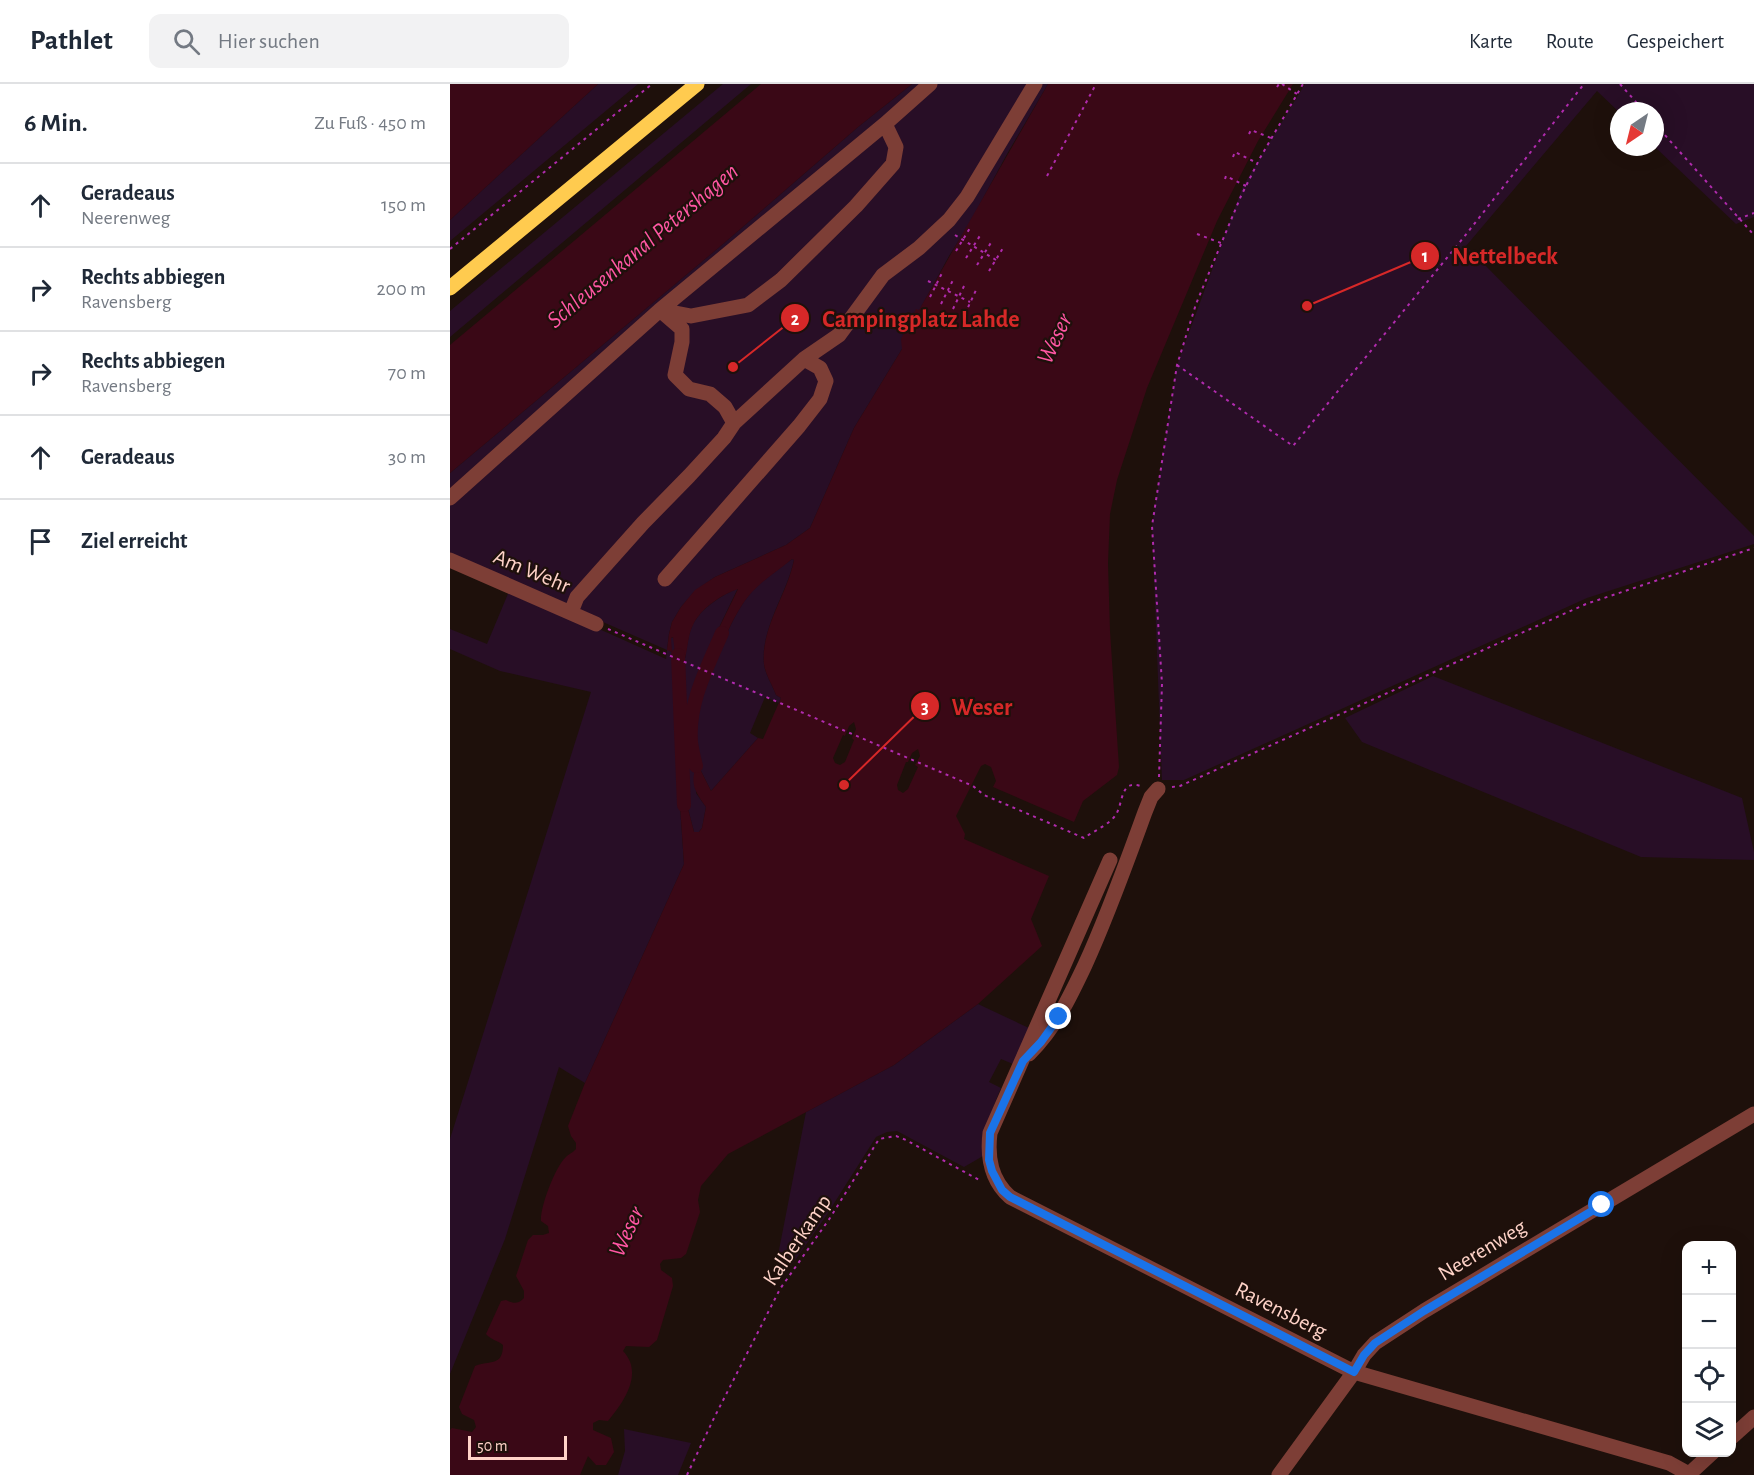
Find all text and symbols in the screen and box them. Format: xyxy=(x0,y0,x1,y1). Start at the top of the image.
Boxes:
search box xyxy=(149,14,569,68)
icon: search xyxy=(170,25,203,58)
text: Pathlet xyxy=(30,27,113,55)
text: Hier suchen xyxy=(218,30,320,52)
text: Karte xyxy=(1469,31,1513,52)
text: Route xyxy=(1546,31,1594,52)
text: Gespeichert xyxy=(1627,31,1724,52)
north arrow xyxy=(1610,102,1664,156)
text: 6 Min. xyxy=(24,110,88,136)
text: Zu Fuß · 450 m xyxy=(314,113,426,133)
water label: Schleusenkanal Petershagen xyxy=(543,159,743,333)
text: Geradeaus xyxy=(81,182,175,204)
icon: ahead xyxy=(24,189,57,222)
text: 150 m xyxy=(381,195,426,215)
text: Neerenweg xyxy=(81,208,170,228)
callout: Nettelbeck xyxy=(1410,235,1570,277)
text: Nettelbeck xyxy=(1452,245,1558,269)
text: 1 xyxy=(1422,248,1428,266)
text: Rechts abbiegen xyxy=(81,266,225,288)
icon: right xyxy=(24,273,57,306)
text: 200 m xyxy=(376,279,426,299)
text: Ravensberg xyxy=(81,292,172,312)
callout: Campingplatz Lahde xyxy=(780,297,1032,339)
text: Campingplatz Lahde xyxy=(822,308,1020,332)
water label: Weser xyxy=(1033,309,1078,368)
text: 2 xyxy=(791,311,800,329)
text: Rechts abbiegen xyxy=(81,350,225,372)
icon: right xyxy=(24,357,57,390)
text: 70 m xyxy=(388,363,426,383)
text: Ravensberg xyxy=(81,376,172,396)
icon: ahead xyxy=(24,441,57,474)
text: Geradeaus xyxy=(81,446,175,468)
text: 30 m xyxy=(388,447,426,467)
icon: arrive xyxy=(24,525,57,558)
text: Ziel erreicht xyxy=(81,530,188,552)
street label: Am Wehr xyxy=(490,545,574,597)
callout: Weser xyxy=(910,685,1025,727)
text: Weser xyxy=(952,696,1013,720)
text: 3 xyxy=(921,699,929,717)
route end xyxy=(1045,1003,1071,1029)
street label: Kalberkamp xyxy=(759,1191,835,1289)
route start xyxy=(1588,1191,1614,1217)
water label: Weser xyxy=(605,1202,650,1261)
street label: Neerenweg xyxy=(1434,1215,1530,1285)
map controls xyxy=(1682,1241,1736,1457)
button: + xyxy=(1682,1241,1736,1295)
street label: Ravensberg xyxy=(1232,1278,1331,1343)
button: − xyxy=(1682,1295,1736,1349)
button: locate xyxy=(1682,1349,1736,1403)
button: layers xyxy=(1682,1403,1736,1457)
scale bar xyxy=(468,1433,567,1460)
text: 50 m xyxy=(477,1438,508,1454)

